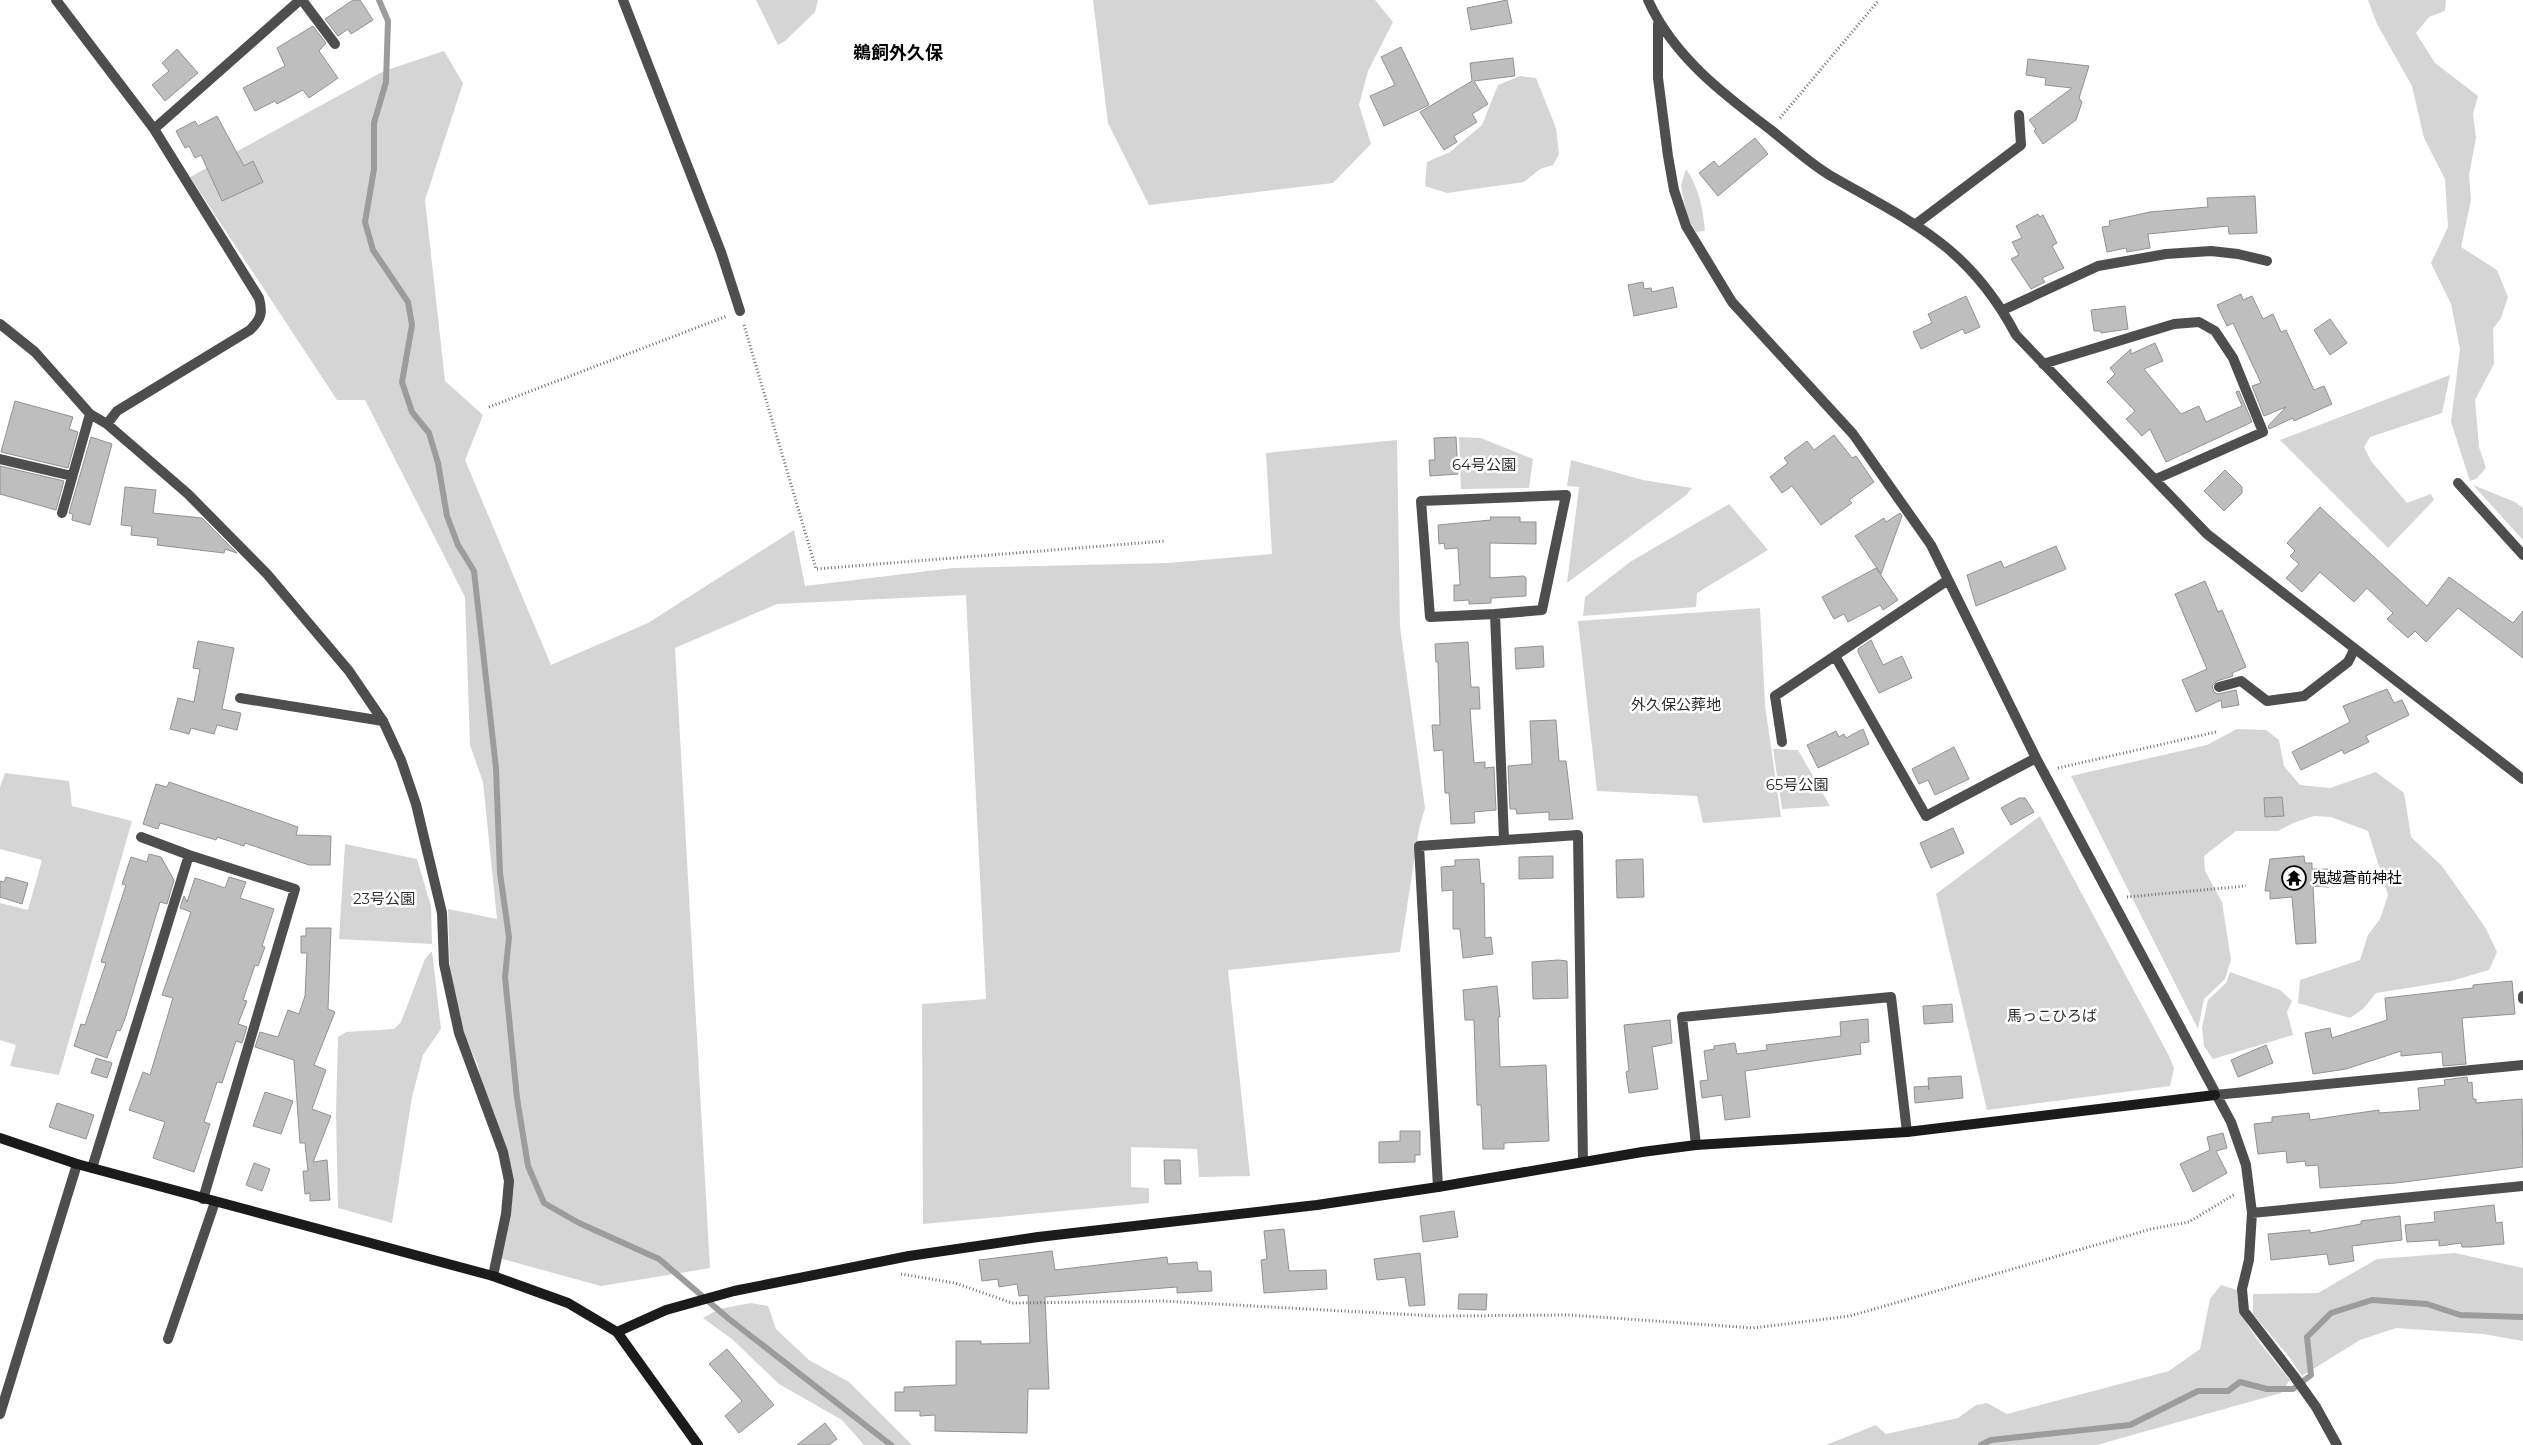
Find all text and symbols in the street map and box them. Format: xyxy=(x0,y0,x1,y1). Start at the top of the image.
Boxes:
district label: 鵜飼外久保 xyxy=(853,42,944,64)
park label: 64号公園 xyxy=(1452,455,1516,474)
park label: 外久保公葬地 xyxy=(1631,695,1721,714)
park label: 65号公園 xyxy=(1766,775,1828,794)
temple icon: 鬼越蒼前神社 xyxy=(2281,865,2307,891)
place label: 鬼越蒼前神社 xyxy=(2312,868,2402,887)
park label: 23号公園 xyxy=(353,889,415,908)
park label: 馬っこひろば xyxy=(2007,1006,2097,1025)

